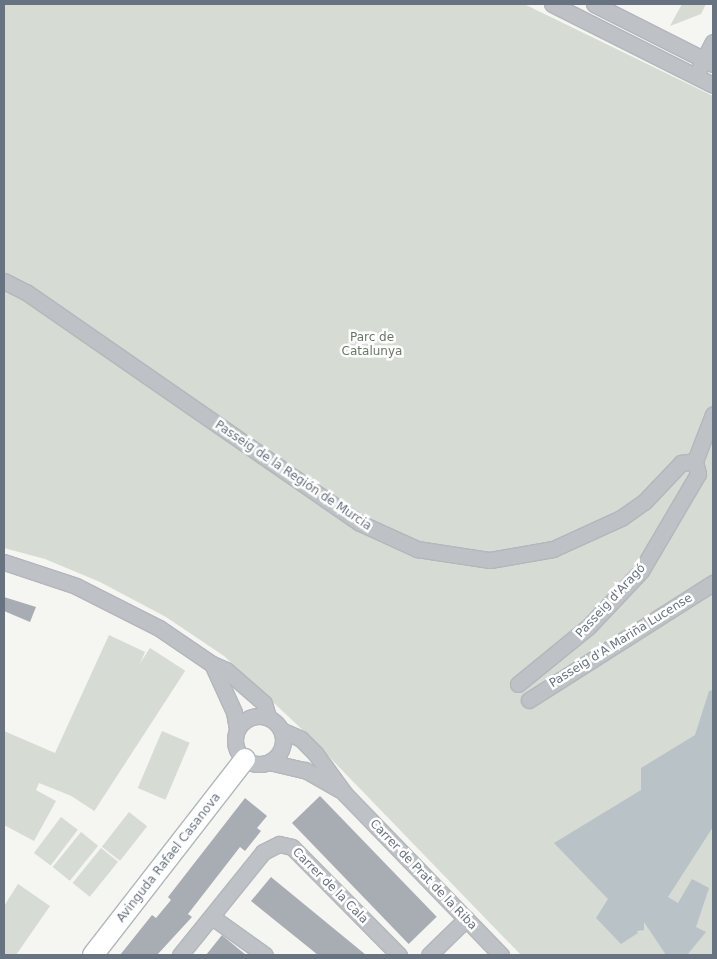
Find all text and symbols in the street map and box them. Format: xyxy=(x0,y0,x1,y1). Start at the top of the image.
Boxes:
park label: Parc de Catalunya xyxy=(342,331,402,359)
street label: Passeig de la Región de Murcia xyxy=(212,418,374,534)
street label: Passeig d'Aragó xyxy=(573,561,649,641)
street label: Passeig d'A Mariña Lucense xyxy=(547,591,695,691)
street label: Avinguda Rafael Casanova xyxy=(114,791,224,925)
street label: Carrer de Prat de la Riba xyxy=(366,817,480,933)
street label: Carrer de la Cala xyxy=(289,845,371,927)

